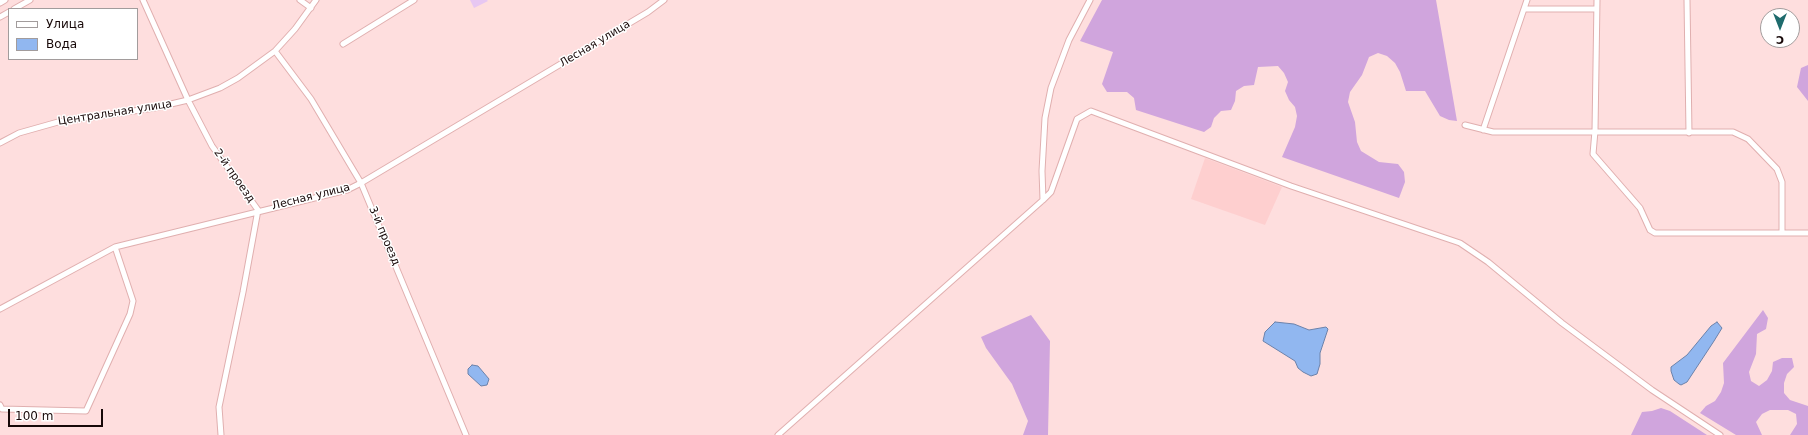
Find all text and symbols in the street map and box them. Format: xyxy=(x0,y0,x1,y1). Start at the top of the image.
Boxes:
legend xyxy=(8,8,138,60)
north arrow xyxy=(1760,8,1800,48)
text: Улица xyxy=(46,17,84,31)
street label: Лесная улица xyxy=(557,18,633,70)
text: С xyxy=(1776,33,1784,46)
text: Вода xyxy=(46,37,77,51)
street label: Центральная улица xyxy=(57,97,173,129)
street label: 2-й проезд xyxy=(211,147,257,205)
street label: Лесная улица xyxy=(271,181,351,213)
street label: 3-й проезд xyxy=(366,205,402,267)
scale bar xyxy=(10,401,105,427)
text: 100 m xyxy=(15,409,53,423)

